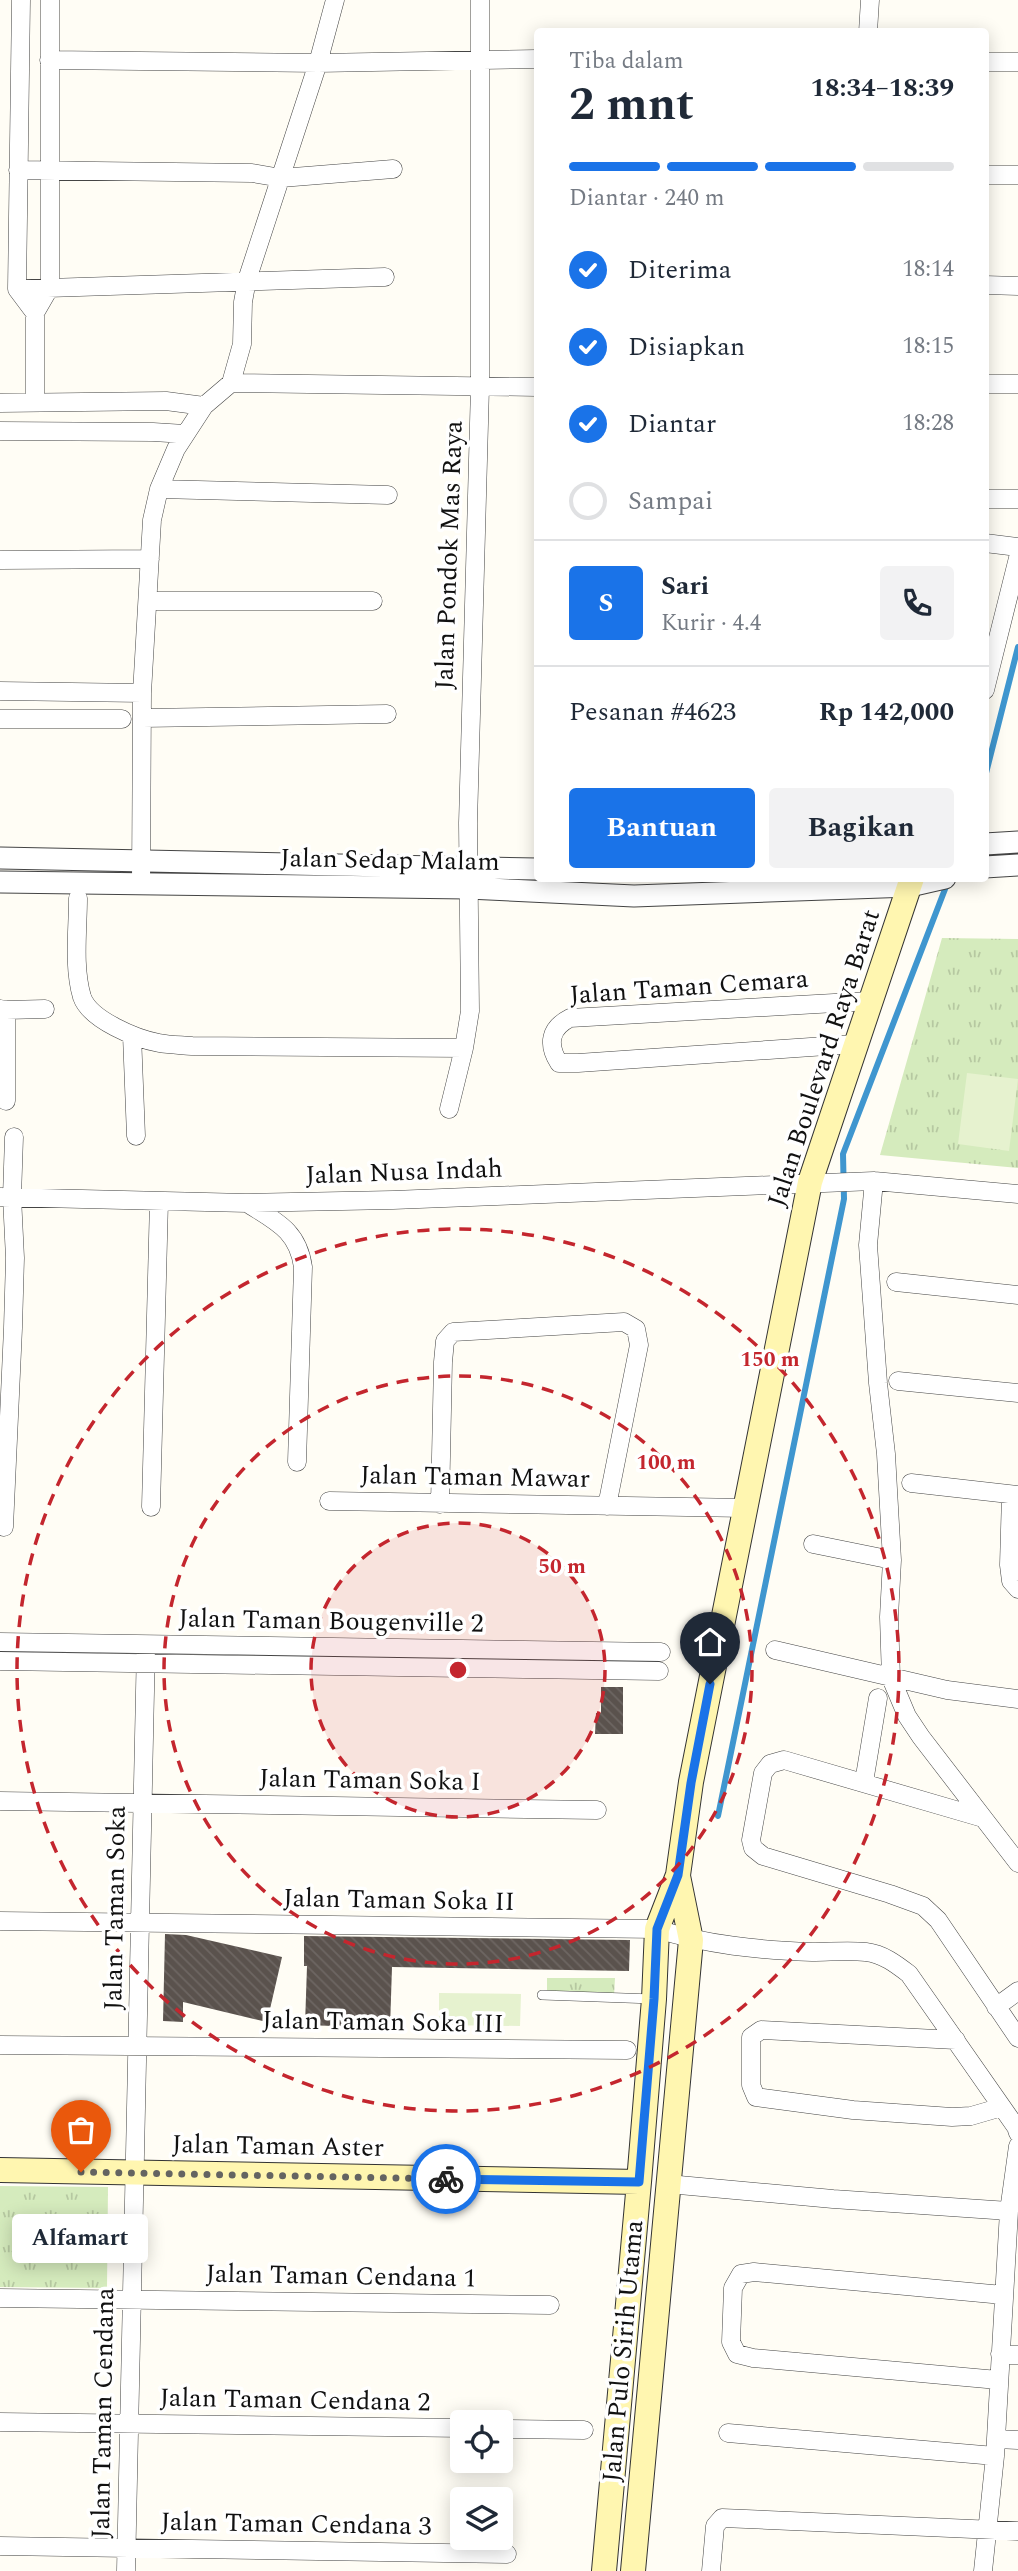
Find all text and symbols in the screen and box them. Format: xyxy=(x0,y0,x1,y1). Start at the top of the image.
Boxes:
text: Tiba dalam xyxy=(569,44,683,79)
text: 18:34–18:39 xyxy=(810,68,954,108)
text: 2 mnt xyxy=(569,70,694,140)
text: Diantar · 240 m xyxy=(569,181,724,216)
text: Diterima xyxy=(628,250,731,290)
icon: check xyxy=(569,251,607,289)
text: 18:14 xyxy=(902,252,954,287)
text: Disiapkan xyxy=(628,327,745,367)
icon: check xyxy=(569,328,607,366)
text: 18:15 xyxy=(902,329,954,364)
text: Diantar xyxy=(628,404,716,444)
icon: check xyxy=(569,405,607,443)
text: 18:28 xyxy=(902,406,954,441)
street label: Jalan Pondok Mas Raya xyxy=(424,419,474,690)
text: Sampai xyxy=(628,481,713,521)
text: Sari xyxy=(661,566,709,606)
button: phone xyxy=(880,566,954,640)
text: S xyxy=(599,583,613,623)
text: Kurir · 4.4 xyxy=(661,606,761,641)
text: Pesanan #4623 xyxy=(569,692,736,732)
text: Rp 142,000 xyxy=(819,692,954,732)
button: Bantuan xyxy=(569,788,755,868)
button: Bagikan xyxy=(769,788,954,868)
street label: Jalan Sedap Malam xyxy=(280,838,500,882)
street label: Jalan Boulevard Raya Barat xyxy=(757,904,891,1212)
street label: Jalan Taman Cemara xyxy=(568,959,810,1015)
street label: Jalan Nusa Indah xyxy=(305,1149,503,1195)
text: 150 m xyxy=(740,1344,800,1376)
text: 100 m xyxy=(636,1447,696,1479)
street label: Jalan Taman Mawar xyxy=(360,1455,590,1499)
text: 50 m xyxy=(538,1551,586,1583)
street label: Jalan Taman Bougenville 2 xyxy=(178,1598,484,1644)
pin xyxy=(680,1612,740,1684)
icon: home xyxy=(691,1623,729,1661)
centre of rings xyxy=(446,1658,470,1682)
street label: Jalan Taman Soka I xyxy=(259,1758,481,1802)
street label: Jalan Taman Soka xyxy=(93,1805,137,2011)
street label: Jalan Taman Soka II xyxy=(283,1878,515,1922)
street label: Jalan Taman Soka III xyxy=(262,2000,504,2044)
pin xyxy=(51,2100,111,2172)
icon: bag xyxy=(62,2111,100,2149)
street label: Jalan Taman Aster xyxy=(172,2124,384,2168)
courier xyxy=(411,2144,481,2214)
icon: bike xyxy=(427,2160,465,2198)
callout: Alfamart xyxy=(13,2214,149,2263)
street label: Jalan Pulo Sirih Utama xyxy=(592,2218,654,2484)
text: Alfamart xyxy=(32,2221,128,2256)
street label: Jalan Taman Cendana 1 xyxy=(205,2254,477,2298)
street label: Jalan Taman Cendana xyxy=(81,2287,125,2539)
street label: Jalan Taman Cendana 2 xyxy=(159,2378,431,2422)
map controls xyxy=(450,2410,513,2550)
button: locate xyxy=(450,2410,513,2473)
button: layers xyxy=(450,2487,513,2550)
street label: Jalan Taman Cendana 3 xyxy=(160,2502,432,2546)

